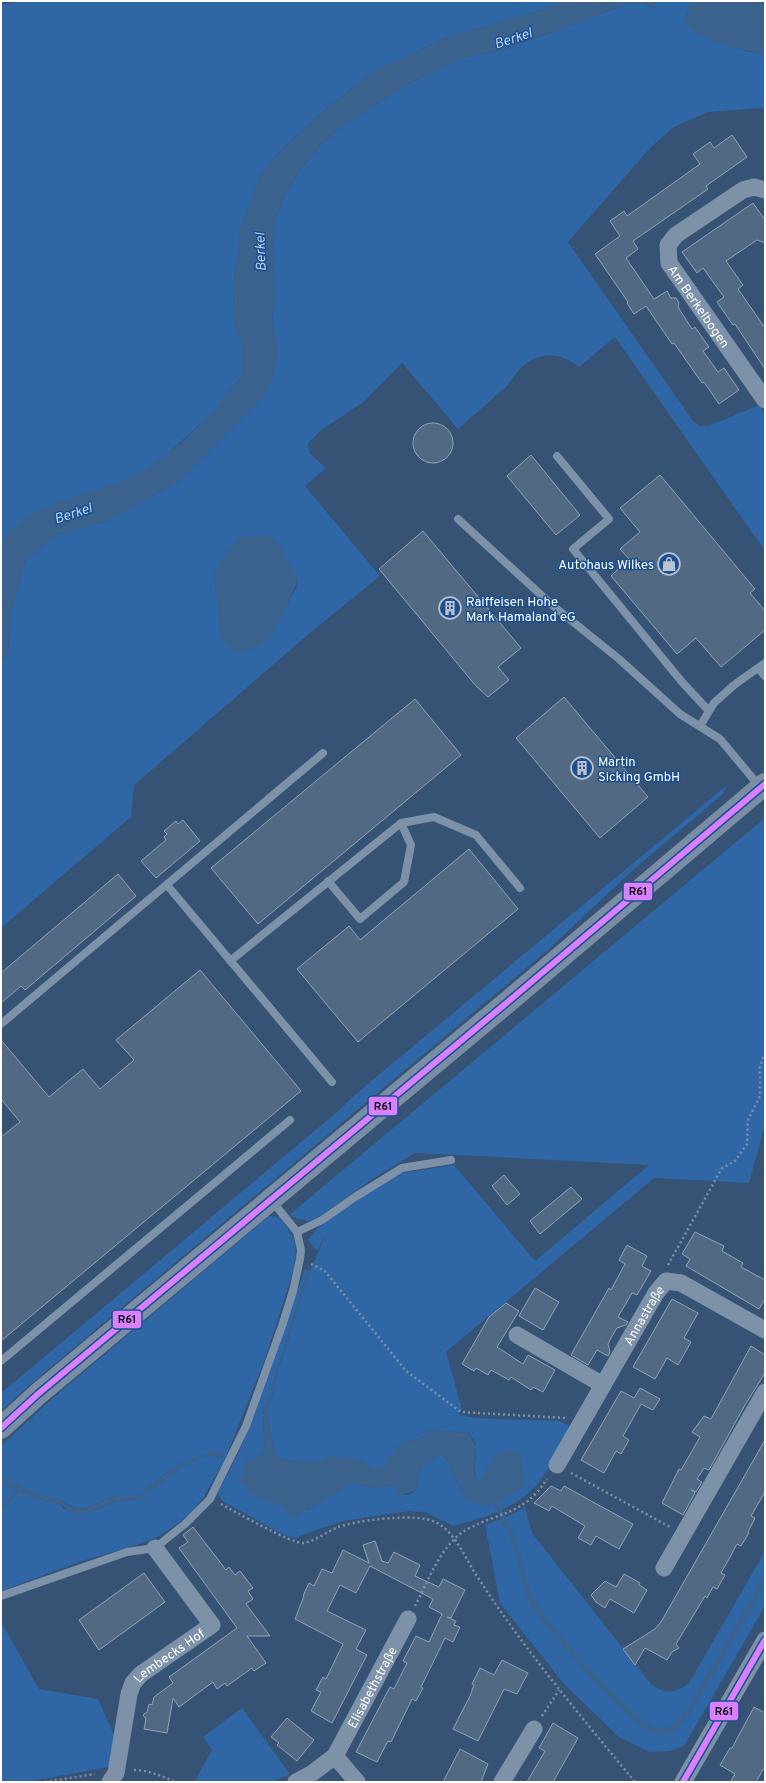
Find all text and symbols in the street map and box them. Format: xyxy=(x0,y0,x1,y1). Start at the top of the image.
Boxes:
water label: Berkel xyxy=(492,25,536,54)
water label: Berkel xyxy=(252,231,271,272)
street label: Am Berkelbogen xyxy=(663,263,732,352)
water label: Berkel xyxy=(52,500,96,529)
shop icon: Autohaus Wilkes xyxy=(656,551,682,577)
place label: Autohaus Wilkes xyxy=(558,558,654,574)
building icon: Raiffeisen Hohe Mark Hamaland eG xyxy=(437,595,463,621)
place label: Raiffeisen Hohe Mark Hamaland eG xyxy=(466,595,576,626)
building icon: Martin Sicking GmbH xyxy=(569,755,595,781)
place label: Martin Sicking GmbH xyxy=(598,755,680,786)
line badge: R61 xyxy=(623,882,653,901)
text: R61 xyxy=(629,885,647,899)
line badge: R61 xyxy=(368,1096,398,1116)
text: R61 xyxy=(374,1100,392,1114)
street label: Annastraße xyxy=(621,1283,669,1349)
line badge: R61 xyxy=(112,1310,142,1329)
text: R61 xyxy=(118,1313,136,1327)
street label: Lembecks Hof xyxy=(131,1626,209,1687)
street label: Elisabethstraße xyxy=(345,1645,402,1732)
line badge: R61 xyxy=(709,1701,739,1721)
text: R61 xyxy=(715,1705,733,1719)

